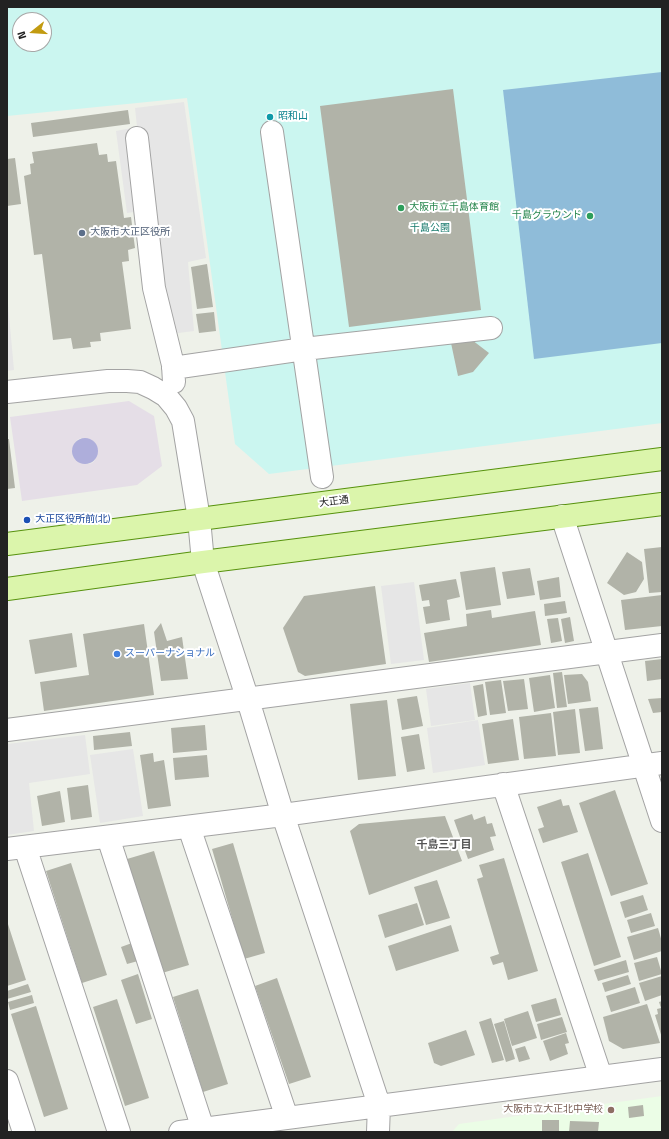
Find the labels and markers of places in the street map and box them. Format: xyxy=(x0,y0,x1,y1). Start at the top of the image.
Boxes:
place label: 昭和山 xyxy=(278,111,308,123)
marker: 昭和山 xyxy=(265,112,275,122)
place label: 大阪市立千島体育館 xyxy=(409,202,499,214)
marker: 大阪市立千島体育館 xyxy=(396,203,406,213)
place label: 千島グラウンド xyxy=(512,210,582,222)
marker: 千島グラウンド xyxy=(585,211,595,221)
place label: 大阪市大正区役所 xyxy=(90,227,170,239)
marker: 大阪市大正区役所 xyxy=(77,228,87,238)
place label: 大正区役所前(北) xyxy=(35,514,110,526)
marker: 大正区役所前(北) xyxy=(22,515,32,525)
place label: スーパーナショナル xyxy=(125,648,215,660)
marker: スーパーナショナル xyxy=(112,649,122,659)
place label: 大阪市立大正北中学校 xyxy=(503,1104,603,1116)
marker: 大阪市立大正北中学校 xyxy=(606,1105,616,1115)

